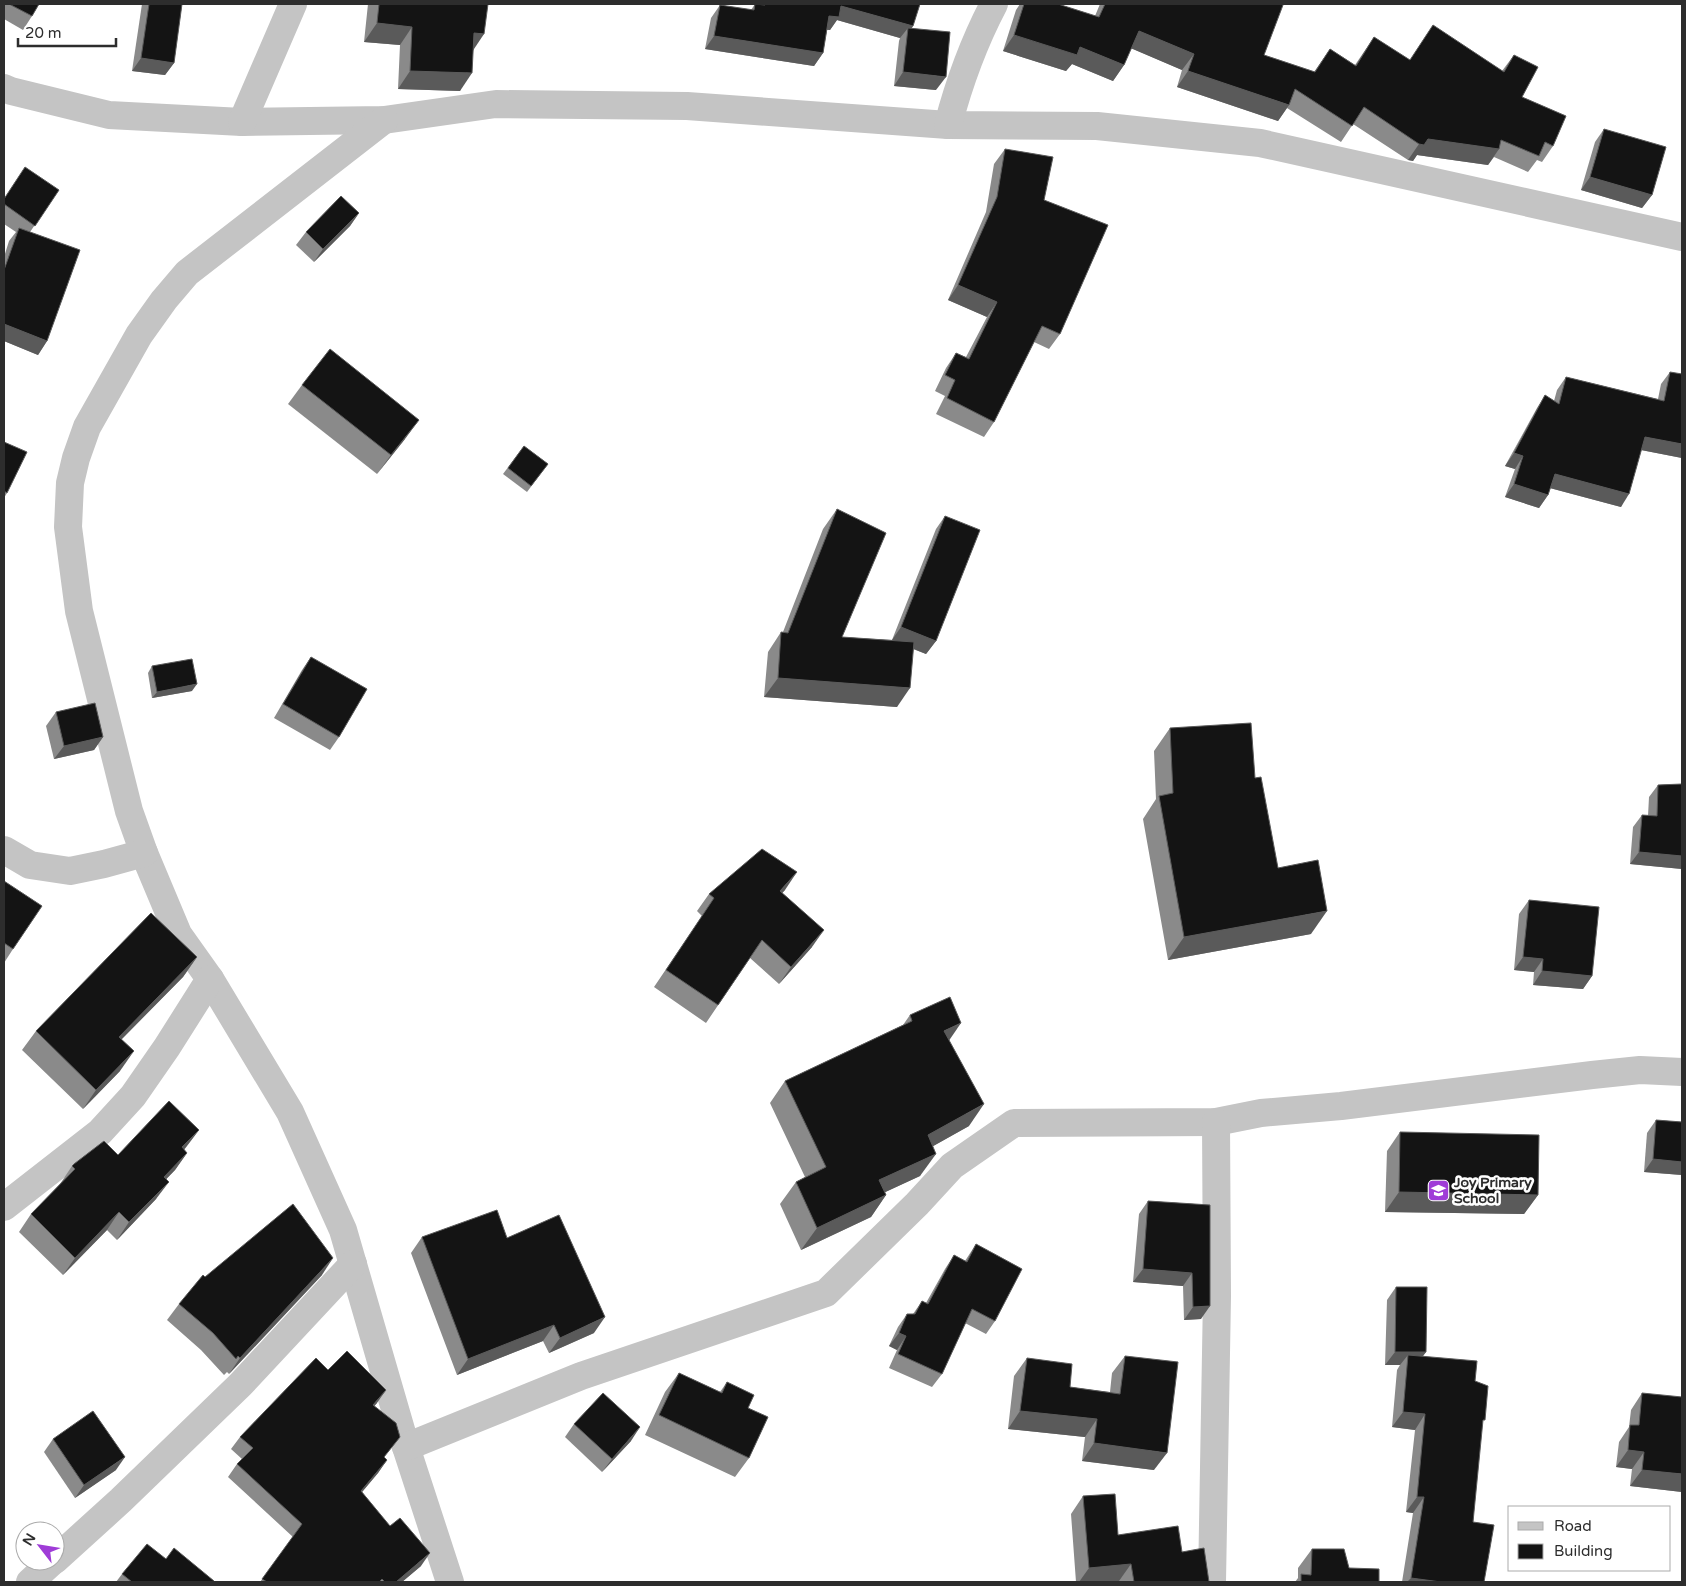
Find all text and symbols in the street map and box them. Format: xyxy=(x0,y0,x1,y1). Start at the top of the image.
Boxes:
scale bar xyxy=(18,15,115,47)
text: 20 m xyxy=(25,24,62,42)
place label: Joy Primary School xyxy=(1453,1174,1532,1207)
school or university icon: Joy Primary School xyxy=(1426,1178,1450,1202)
legend xyxy=(1508,1506,1671,1571)
text: Road xyxy=(1554,1517,1592,1535)
north arrow xyxy=(15,1521,65,1571)
text: N xyxy=(19,1530,39,1549)
text: Building xyxy=(1554,1542,1613,1560)

